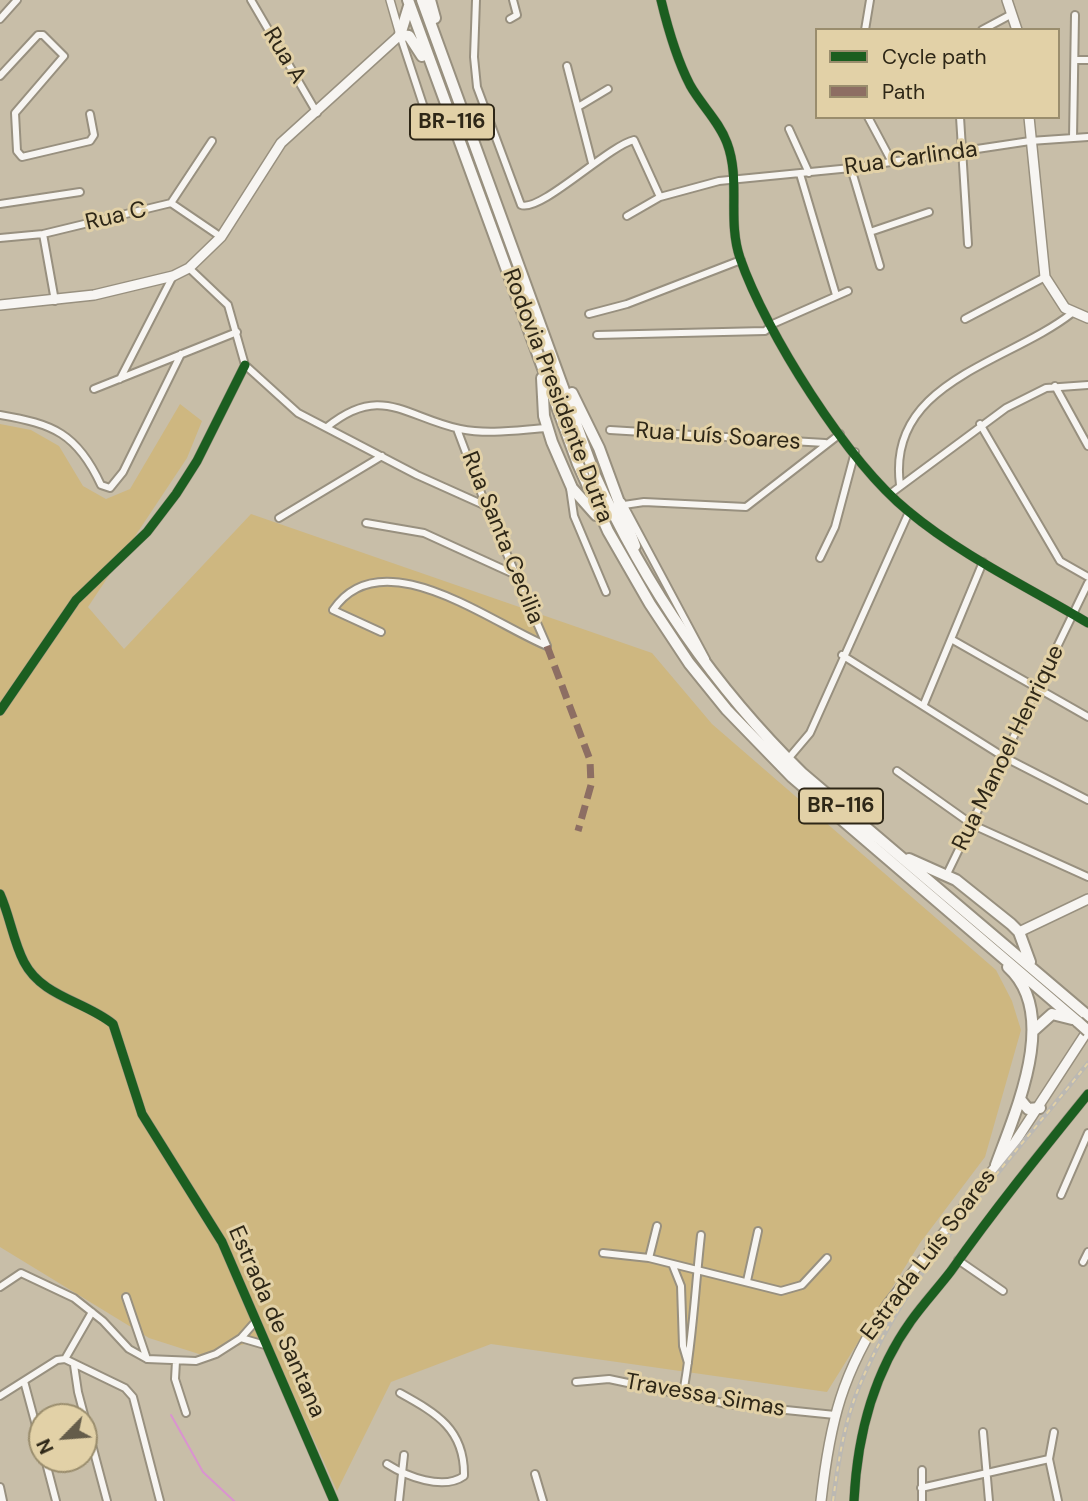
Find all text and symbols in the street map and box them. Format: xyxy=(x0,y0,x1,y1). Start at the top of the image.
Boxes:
street label: Rua A xyxy=(257,23,311,89)
legend xyxy=(815,28,1060,119)
text: Cycle path xyxy=(882,43,987,71)
text: Path xyxy=(882,78,925,106)
road number: BR-116 xyxy=(410,104,494,140)
street label: Rua Carlinda xyxy=(843,136,979,182)
street label: Rua C xyxy=(83,197,149,237)
street label: Rodovia Presidente Dutra xyxy=(496,265,618,527)
street label: Rua Luís Soares xyxy=(634,417,802,457)
street label: Rua Santa Cecilia xyxy=(455,448,549,628)
street label: Rua Manoel Henrique xyxy=(947,641,1071,855)
road number: BR-116 xyxy=(799,788,883,824)
street label: Estrada Luís Soares xyxy=(856,1164,1002,1346)
street label: Estrada de Santana xyxy=(221,1222,331,1422)
street label: Travessa Simas xyxy=(623,1368,787,1424)
north arrow xyxy=(28,1403,98,1473)
text: N xyxy=(31,1435,60,1458)

